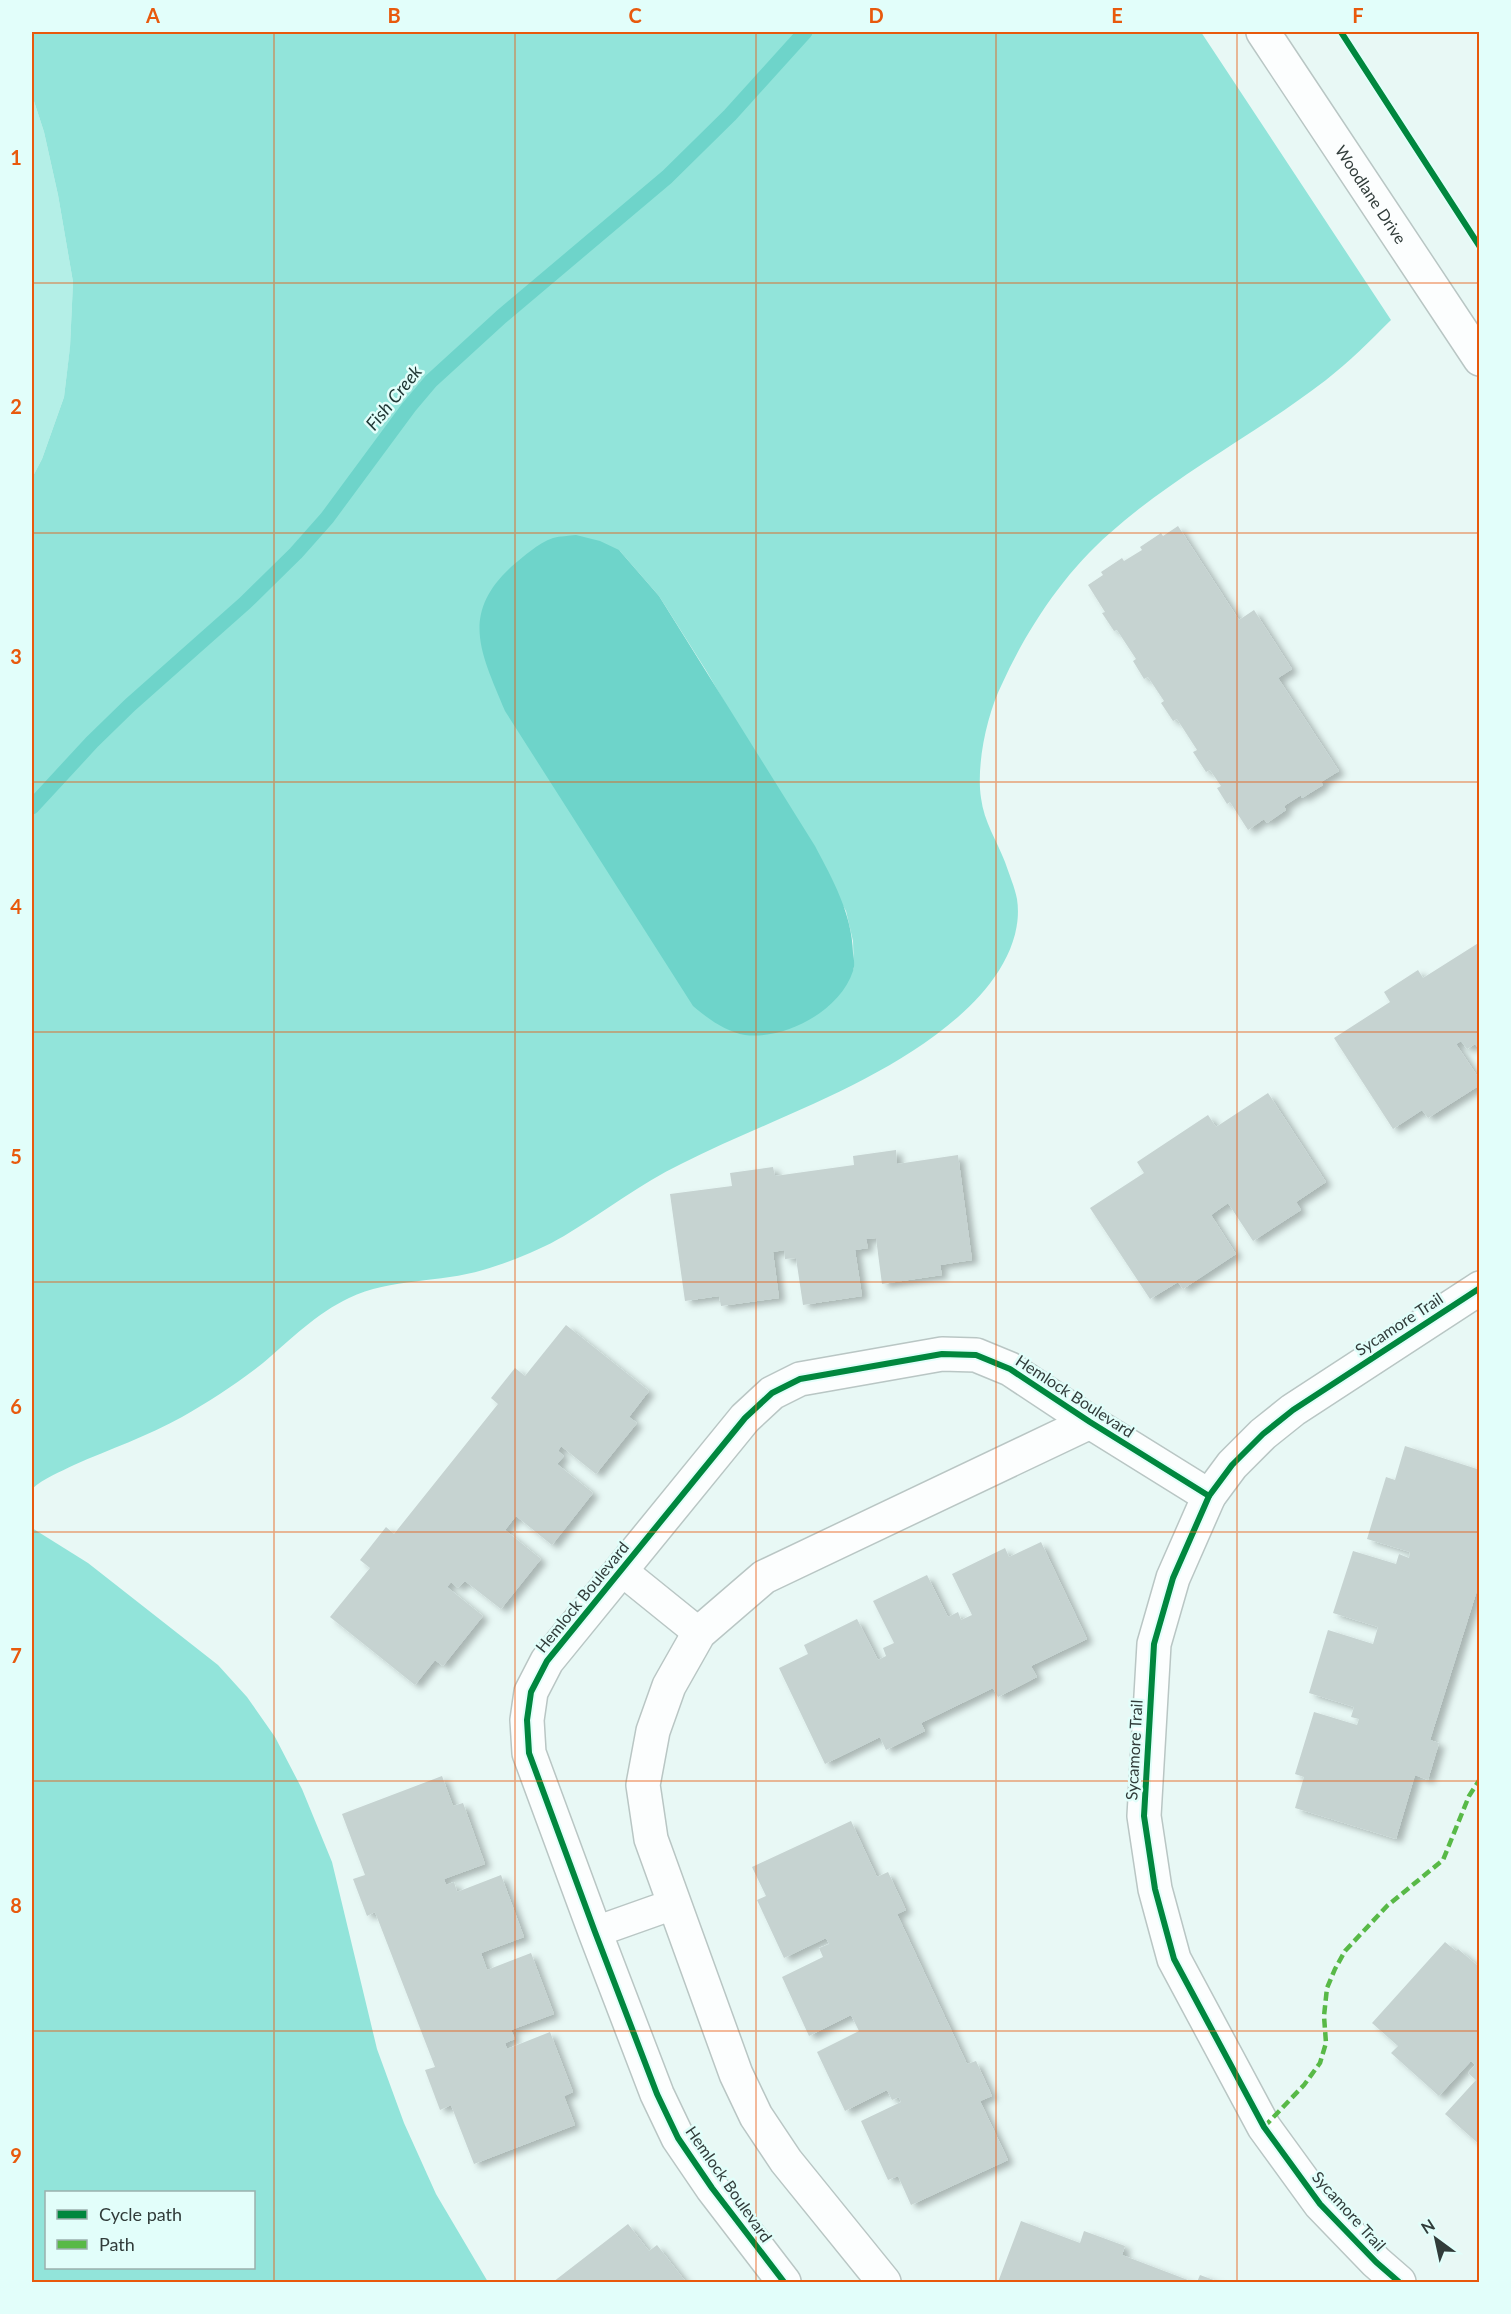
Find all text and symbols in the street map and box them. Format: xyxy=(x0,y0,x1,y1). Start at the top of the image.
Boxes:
text: A xyxy=(145,3,160,27)
text: B xyxy=(387,3,401,27)
text: C xyxy=(628,3,642,27)
text: D xyxy=(868,3,884,27)
text: E xyxy=(1111,3,1123,27)
text: F xyxy=(1352,3,1364,27)
street label: Woodlane Drive xyxy=(1332,141,1411,247)
text: 1 xyxy=(10,145,22,169)
water label: Fish Creek xyxy=(360,360,426,434)
text: 2 xyxy=(10,394,22,418)
text: 3 xyxy=(10,644,22,668)
text: 4 xyxy=(10,894,22,918)
text: 5 xyxy=(10,1144,22,1168)
street label: Sycamore Trail xyxy=(1351,1288,1446,1359)
street label: Hemlock Boulevard xyxy=(1013,1350,1138,1441)
text: 6 xyxy=(10,1394,22,1418)
street label: Hemlock Boulevard xyxy=(531,1537,632,1656)
text: 7 xyxy=(10,1643,22,1667)
street label: Sycamore Trail xyxy=(1121,1699,1146,1801)
text: 8 xyxy=(10,1893,22,1917)
street label: Hemlock Boulevard xyxy=(682,2122,776,2245)
text: 9 xyxy=(10,2143,22,2167)
street label: Sycamore Trail xyxy=(1309,2167,1390,2254)
legend xyxy=(45,2191,255,2269)
text: Cycle path xyxy=(99,2203,182,2225)
north arrow xyxy=(1406,2209,1466,2269)
text: N xyxy=(1417,2215,1438,2237)
text: Path xyxy=(99,2233,135,2255)

